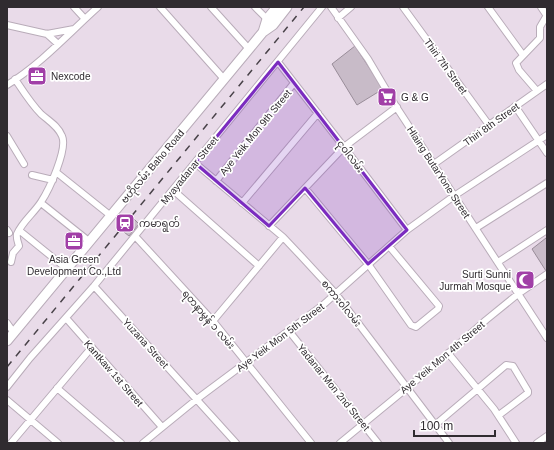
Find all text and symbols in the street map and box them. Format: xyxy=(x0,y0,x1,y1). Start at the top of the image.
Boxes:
street label: Thiri 7th Street xyxy=(422,37,469,96)
office icon: Nexcode xyxy=(26,65,48,87)
place label: Nexcode xyxy=(51,71,91,82)
supermarket icon: G & G xyxy=(376,86,398,108)
street label: Aye Yeik Mon 9th Street xyxy=(218,87,293,177)
place label: G & G xyxy=(401,92,429,103)
street label: Thiri 8th Street xyxy=(462,101,521,148)
street label: Hlaing ButarYone Street xyxy=(405,124,472,220)
street label: ဗဟိုလမ်း Baho Road xyxy=(117,126,189,207)
street label: Myayadanar Street xyxy=(159,134,220,207)
street label: ငုဝါလမ်း xyxy=(333,137,368,176)
station icon: ကမာရွတ် xyxy=(114,212,136,234)
place label: ကမာရွတ် xyxy=(139,216,180,232)
office icon: Asia Green Development Co.,Ltd xyxy=(63,230,85,252)
place label: Asia Green Development Co.,Ltd xyxy=(27,254,121,277)
place label: Surti Sunni Jurmah Mosque xyxy=(439,269,511,292)
mosque icon: Surti Sunni Jurmah Mosque xyxy=(514,269,536,291)
street label: စကား၀ါလမ်း xyxy=(320,277,365,329)
street label: ရတနာမွန် ၁ လမ်း xyxy=(178,286,239,353)
street label: Aye Yeik Mon 5th Street xyxy=(234,301,326,374)
street label: Yuzana Street xyxy=(121,316,171,371)
street label: Aye Yeik Mon 4th Street xyxy=(398,319,487,396)
street label: Kantkaw 1st Street xyxy=(82,338,145,409)
street label: Yadanar Mon 2nd Street xyxy=(295,342,372,433)
scale bar xyxy=(414,412,495,438)
text: 100 m xyxy=(420,419,453,433)

